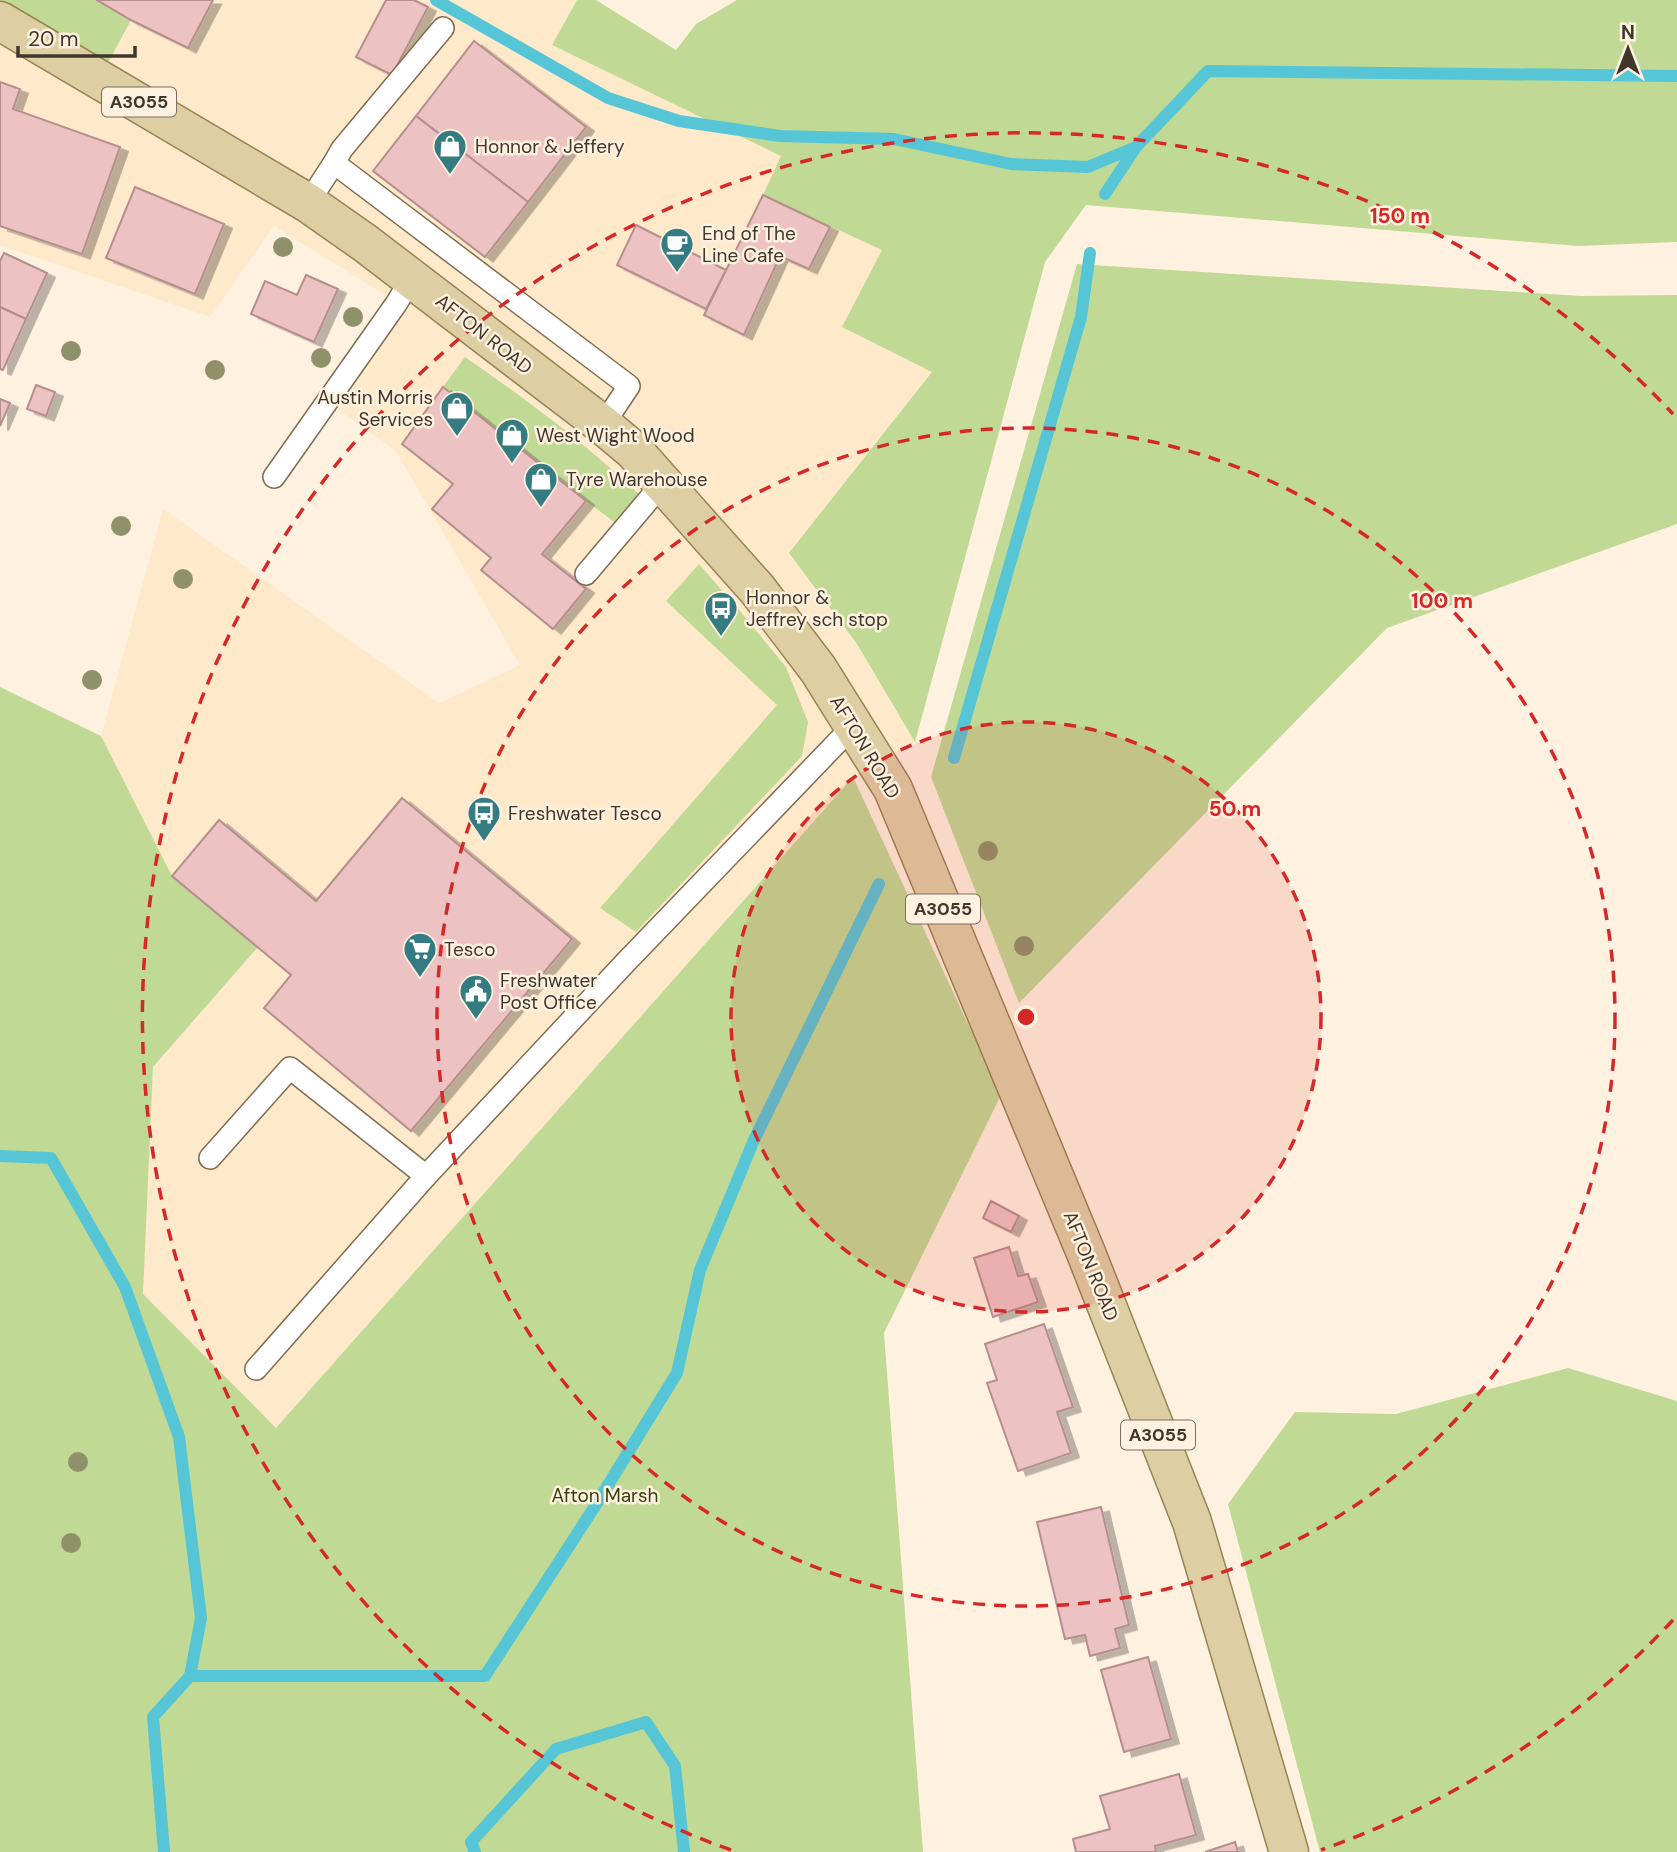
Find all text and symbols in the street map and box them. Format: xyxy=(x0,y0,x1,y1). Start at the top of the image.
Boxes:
scale bar xyxy=(18,14,135,58)
north arrow xyxy=(1593,14,1663,84)
text: N xyxy=(1621,20,1635,45)
text: 20 m xyxy=(28,25,79,53)
road number: A3055 xyxy=(102,88,176,116)
shop icon: Honnor & Jeffery xyxy=(431,127,469,176)
place label: Honnor & Jeffery xyxy=(475,134,625,159)
text: 150 m xyxy=(1370,202,1430,230)
place label: End of The Line Cafe xyxy=(702,221,796,268)
cafe icon: End of The Line Cafe xyxy=(658,225,696,274)
street label: AFTON ROAD xyxy=(430,288,538,380)
place label: Austin Morris Services xyxy=(317,385,433,432)
shop icon: Austin Morris Services xyxy=(438,389,476,438)
shop icon: West Wight Wood xyxy=(493,416,531,465)
place label: West Wight Wood xyxy=(536,423,695,448)
shop icon: Tyre Warehouse xyxy=(522,460,560,509)
place label: Tyre Warehouse xyxy=(566,467,707,492)
place label: Honnor & Jeffrey sch stop xyxy=(746,585,888,632)
text: 100 m xyxy=(1411,587,1473,615)
bus stop icon: Honnor & Jeffrey sch stop xyxy=(702,589,740,638)
street label: AFTON ROAD xyxy=(824,691,906,803)
bus stop icon: Freshwater Tesco xyxy=(465,794,503,843)
text: 50 m xyxy=(1209,795,1261,823)
place label: Freshwater Tesco xyxy=(508,801,662,826)
road number: A3055 xyxy=(906,894,980,924)
supermarket icon: Tesco xyxy=(401,930,439,979)
place label: Tesco xyxy=(444,937,495,962)
place label: Freshwater Post Office xyxy=(500,968,597,1015)
public building icon: Freshwater Post Office xyxy=(457,972,495,1021)
centre of rings xyxy=(1014,1005,1038,1029)
street label: AFTON ROAD xyxy=(1058,1207,1124,1325)
road number: A3055 xyxy=(1121,1420,1195,1450)
park label: Afton Marsh xyxy=(552,1483,658,1508)

